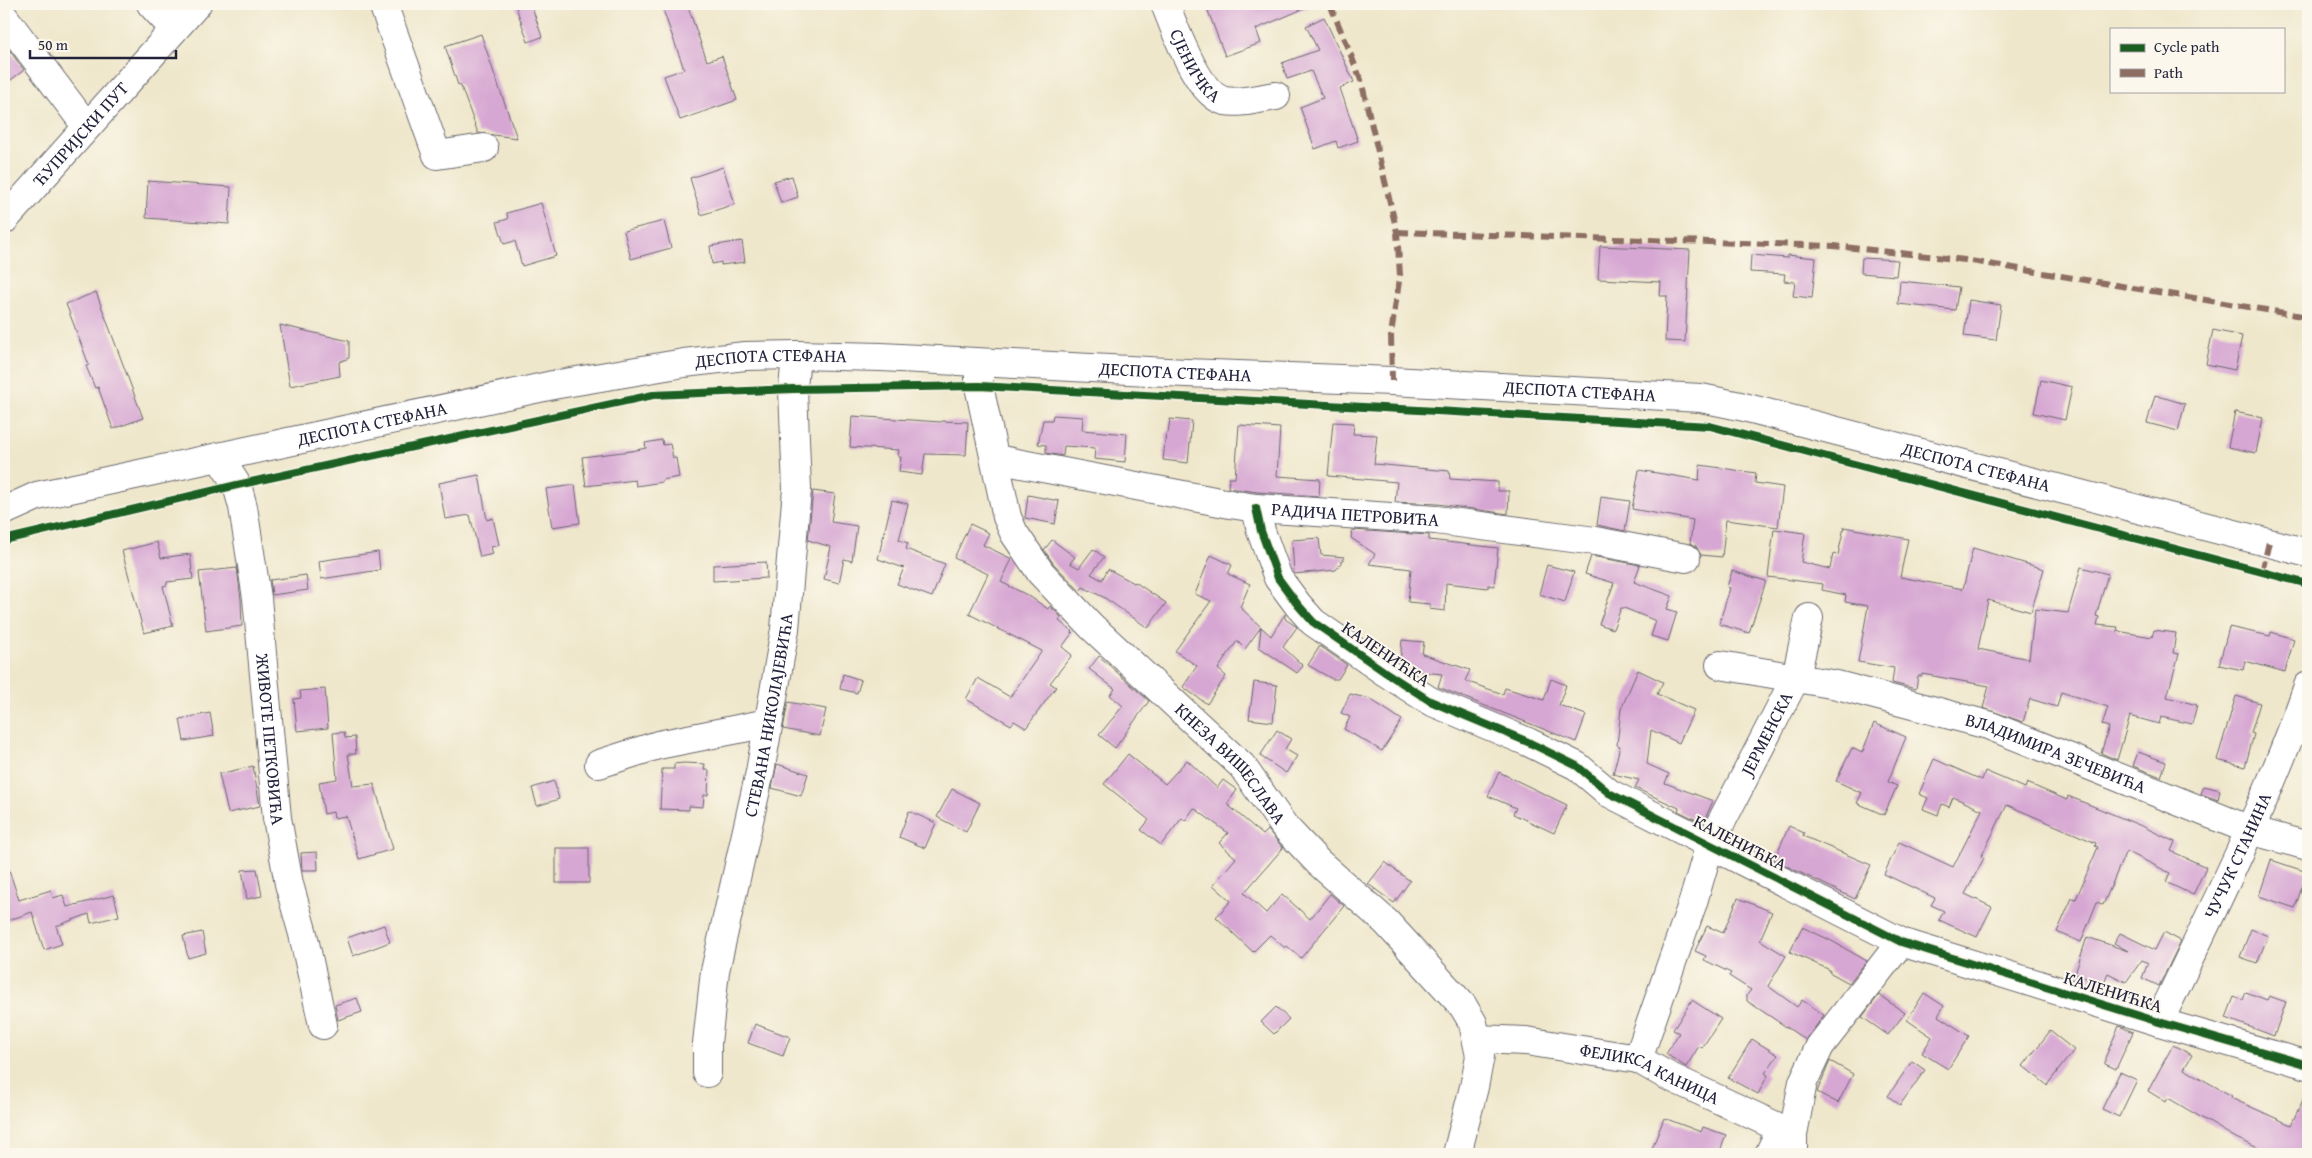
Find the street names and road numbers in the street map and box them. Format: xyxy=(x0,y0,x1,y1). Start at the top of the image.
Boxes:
street label: СЈЕНИЧКА xyxy=(1163,25,1227,109)
street label: ЋУПРИЈСКИ ПУТ xyxy=(26,75,135,192)
street label: ДЕСПОТА СТЕФАНА xyxy=(692,341,847,375)
street label: ДЕСПОТА СТЕФАНА xyxy=(1097,354,1252,389)
street label: ДЕСПОТА СТЕФАНА xyxy=(1502,373,1657,409)
street label: ДЕСПОТА СТЕФАНА xyxy=(294,394,449,453)
street label: ДЕСПОТА СТЕФАНА xyxy=(1898,434,2053,499)
street label: РАДИЧА ПЕТРОВИЋА xyxy=(1270,495,1440,533)
street label: СТЕВАНА НИКОЛАЈЕВИЋА xyxy=(736,612,799,820)
street label: КАЛЕНИЋКА xyxy=(1337,614,1436,693)
street label: ЖИВОТЕ ПЕТКОВИЋА xyxy=(249,651,292,827)
street label: ЈЕРМЕНСКА xyxy=(1733,686,1799,782)
street label: КНЕЗА ВИШЕСЛАВА xyxy=(1169,696,1293,830)
street label: ВЛАДИМИРА ЗЕЧЕВИЋА xyxy=(1962,706,2150,800)
street label: ЧУЧУК СТАНИНА xyxy=(2196,788,2278,923)
street label: КАЛЕНИЋКА xyxy=(1689,807,1792,878)
street label: КАЛЕНИЋКА xyxy=(2061,964,2166,1019)
street label: ФЕЛИКСА КАНИЦА xyxy=(1578,1036,1724,1111)

